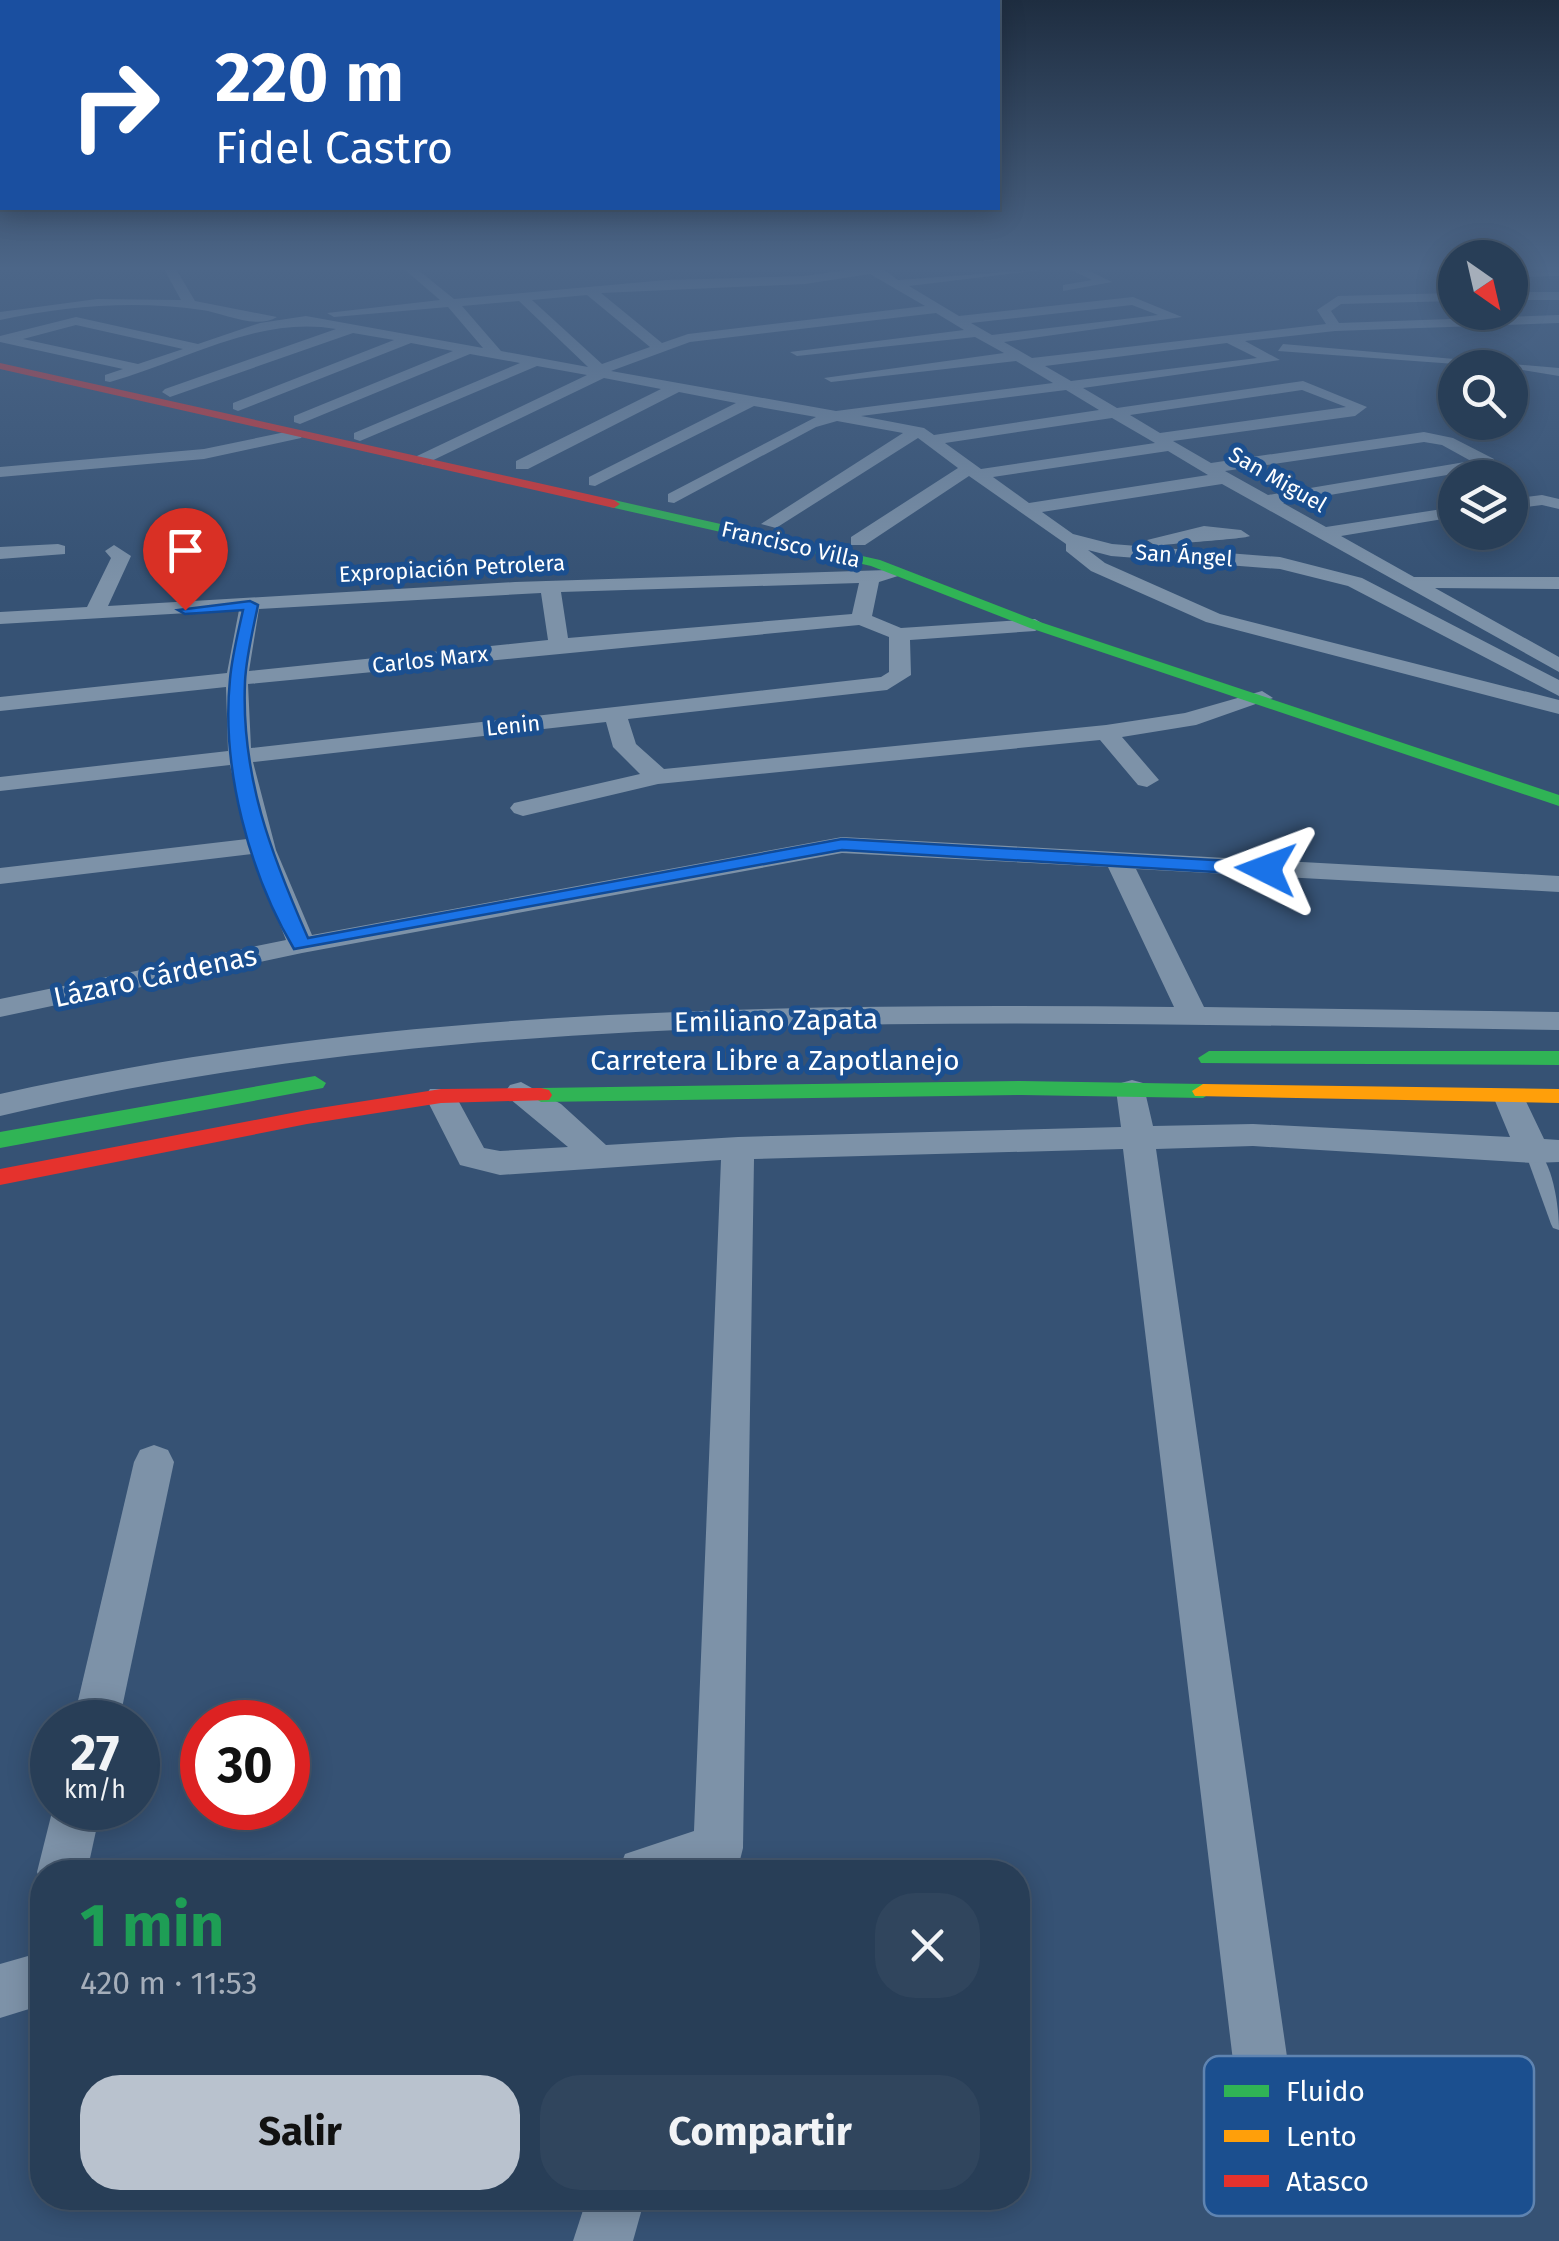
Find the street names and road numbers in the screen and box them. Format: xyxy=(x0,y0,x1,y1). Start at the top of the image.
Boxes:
street label: San Miguel xyxy=(1224,441,1331,518)
street label: Francisco Villa xyxy=(719,515,863,574)
street label: San Ángel xyxy=(1134,539,1234,572)
street label: Expropiación Petrolera xyxy=(338,549,566,588)
street label: Carlos Marx xyxy=(371,640,490,679)
street label: Lenin xyxy=(485,709,542,742)
street label: Lázaro Cárdenas xyxy=(51,939,260,1014)
street label: Emiliano Zapata xyxy=(674,1002,878,1039)
street label: Carretera Libre a Zapotlanejo xyxy=(590,1044,960,1077)

